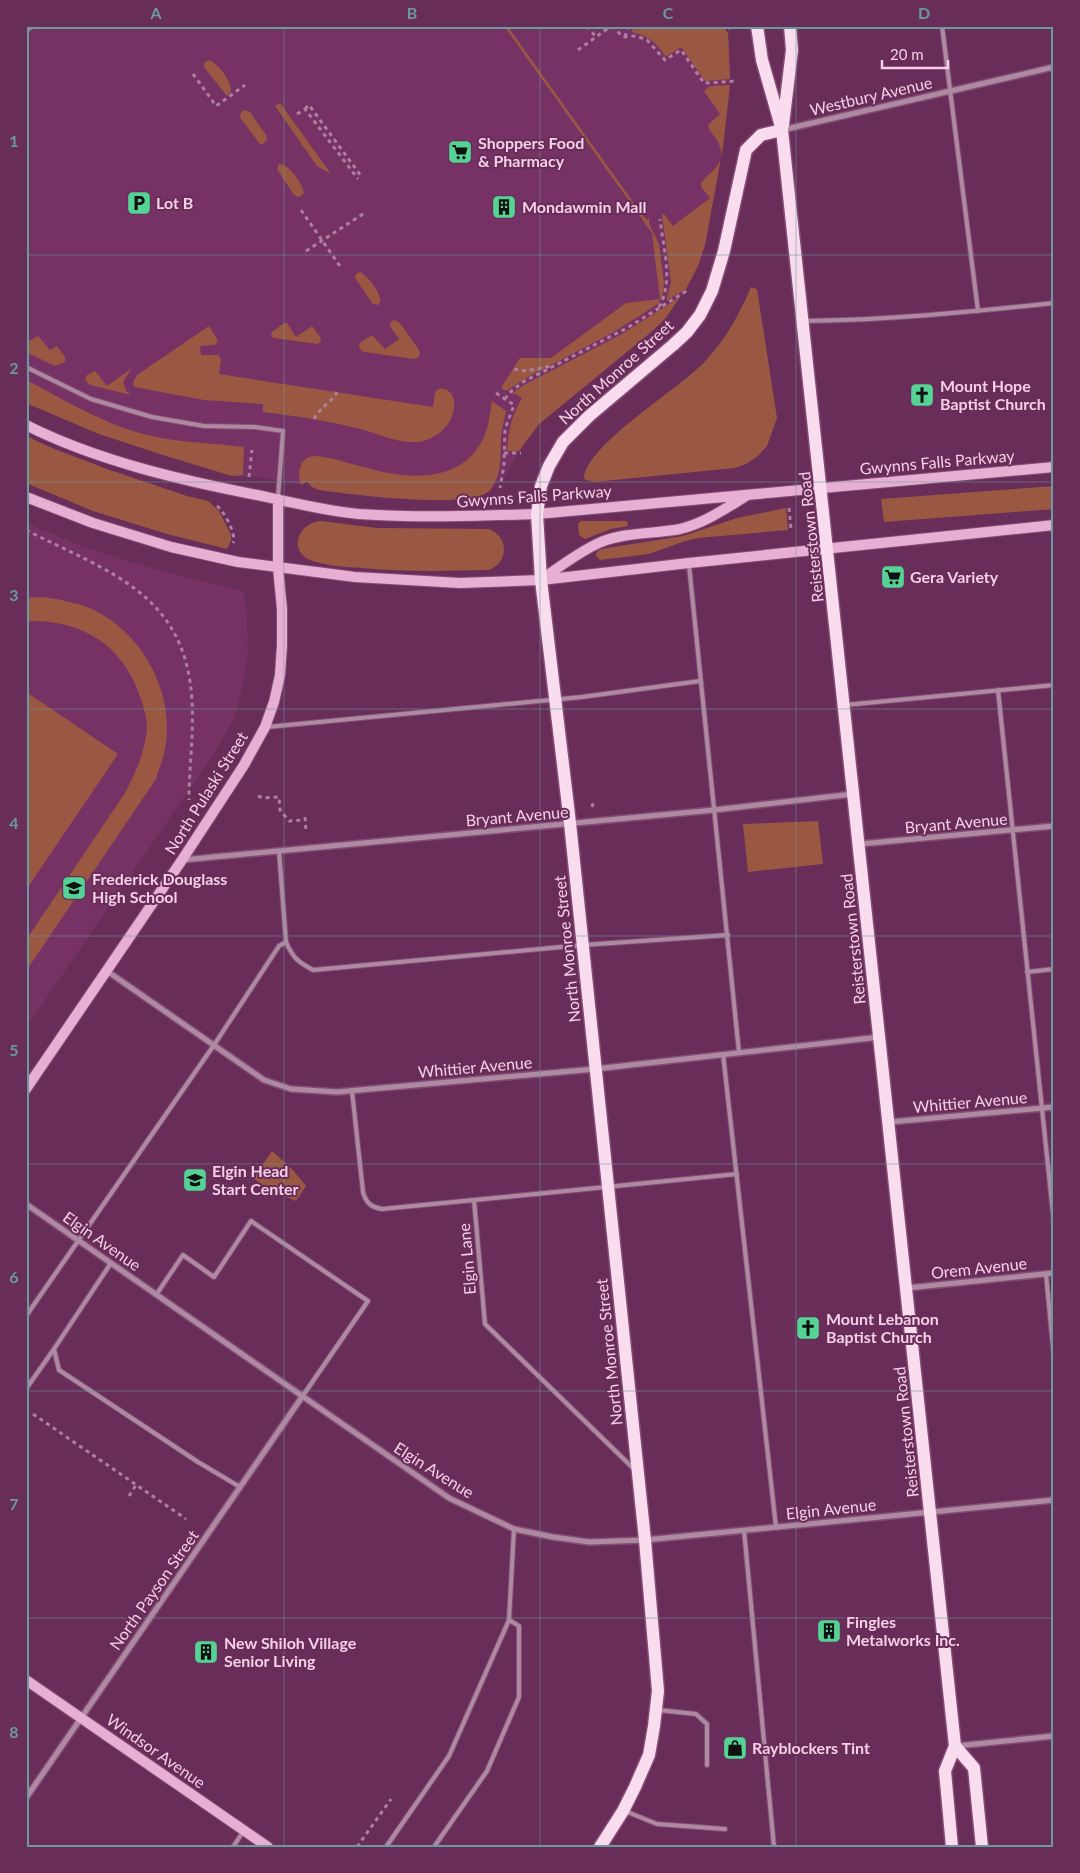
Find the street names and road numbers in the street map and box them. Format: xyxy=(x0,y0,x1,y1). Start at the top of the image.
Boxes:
street label: Westbury Avenue xyxy=(808,72,934,119)
street label: North Monroe Street xyxy=(555,315,677,428)
street label: Gwynns Falls Parkway xyxy=(859,445,1016,478)
street label: Reisterstown Road xyxy=(794,471,827,603)
street label: Gwynns Falls Parkway xyxy=(456,481,613,510)
street label: North Pulaski Street xyxy=(160,728,251,858)
street label: Bryant Avenue xyxy=(465,802,569,829)
street label: Bryant Avenue xyxy=(904,809,1008,836)
street label: Reisterstown Road xyxy=(836,873,869,1005)
street label: North Monroe Street xyxy=(549,874,584,1023)
street label: Whittier Avenue xyxy=(417,1052,533,1081)
street label: Whittier Avenue xyxy=(912,1087,1028,1116)
street label: Elgin Avenue xyxy=(60,1207,145,1274)
street label: Elgin Lane xyxy=(454,1223,479,1296)
street label: Orem Avenue xyxy=(930,1253,1028,1282)
street label: North Monroe Street xyxy=(591,1277,626,1426)
street label: Reisterstown Road xyxy=(889,1366,922,1498)
street label: Elgin Avenue xyxy=(391,1438,478,1502)
street label: Elgin Avenue xyxy=(785,1494,877,1523)
street label: North Payson Street xyxy=(105,1526,202,1653)
street label: Windsor Avenue xyxy=(103,1709,209,1792)

